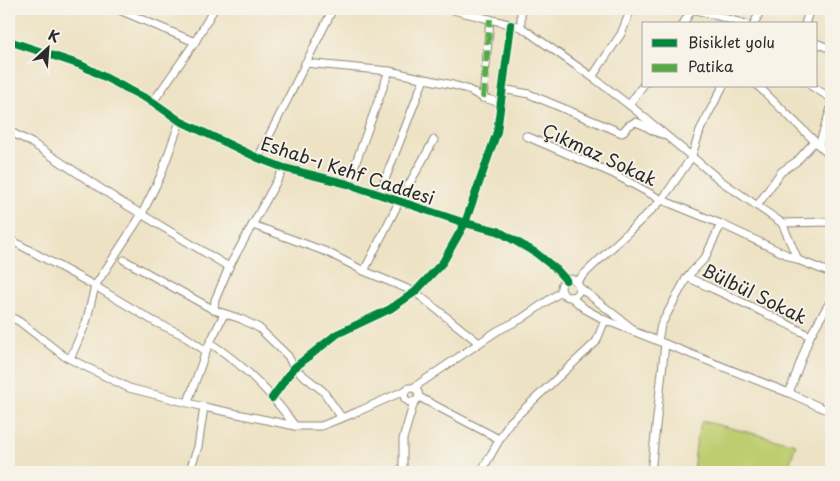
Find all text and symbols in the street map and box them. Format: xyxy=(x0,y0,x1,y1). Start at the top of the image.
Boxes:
north arrow xyxy=(22,22,72,72)
legend xyxy=(642,22,818,88)
text: K xyxy=(45,24,63,48)
text: Bisiklet yolu xyxy=(688,30,775,53)
text: Patika xyxy=(688,54,734,77)
street label: Çıkmaz Sokak xyxy=(538,116,662,192)
street label: Eshab-ı Kehf Caddesi xyxy=(258,129,438,211)
street label: Bülbül Sokak xyxy=(698,256,812,330)

